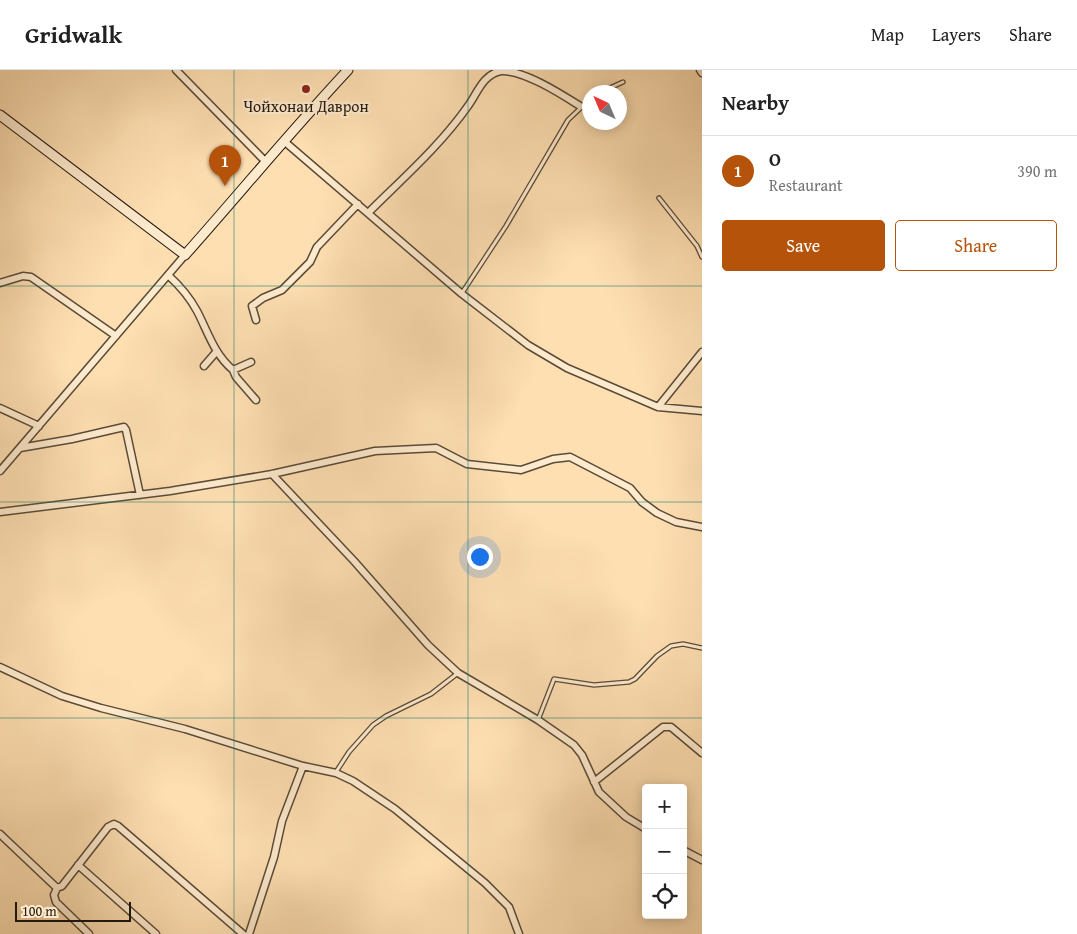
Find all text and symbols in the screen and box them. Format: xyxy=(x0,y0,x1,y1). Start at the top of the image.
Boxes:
text: Gridwalk xyxy=(25,17,122,52)
text: Map xyxy=(871,21,904,48)
text: Layers xyxy=(932,21,981,48)
text: Share xyxy=(1009,21,1052,48)
marker: Чойхонаи Даврон xyxy=(300,83,312,95)
north arrow xyxy=(582,85,627,130)
text: Nearby xyxy=(722,87,789,118)
place label: Чойхонаи Даврон xyxy=(243,94,369,118)
pin: 1 xyxy=(209,145,241,186)
text: O xyxy=(769,145,781,173)
text: 1 xyxy=(734,159,742,183)
text: 390 m xyxy=(1017,159,1057,183)
text: Restaurant xyxy=(769,173,843,197)
button: Save xyxy=(722,220,885,271)
button: Share xyxy=(895,220,1057,271)
your location xyxy=(467,544,493,570)
map controls xyxy=(642,784,687,919)
button: + xyxy=(642,784,687,829)
button: − xyxy=(642,829,687,874)
button: locate xyxy=(642,874,687,919)
scale bar xyxy=(15,899,131,922)
text: 100 m xyxy=(22,901,57,921)

